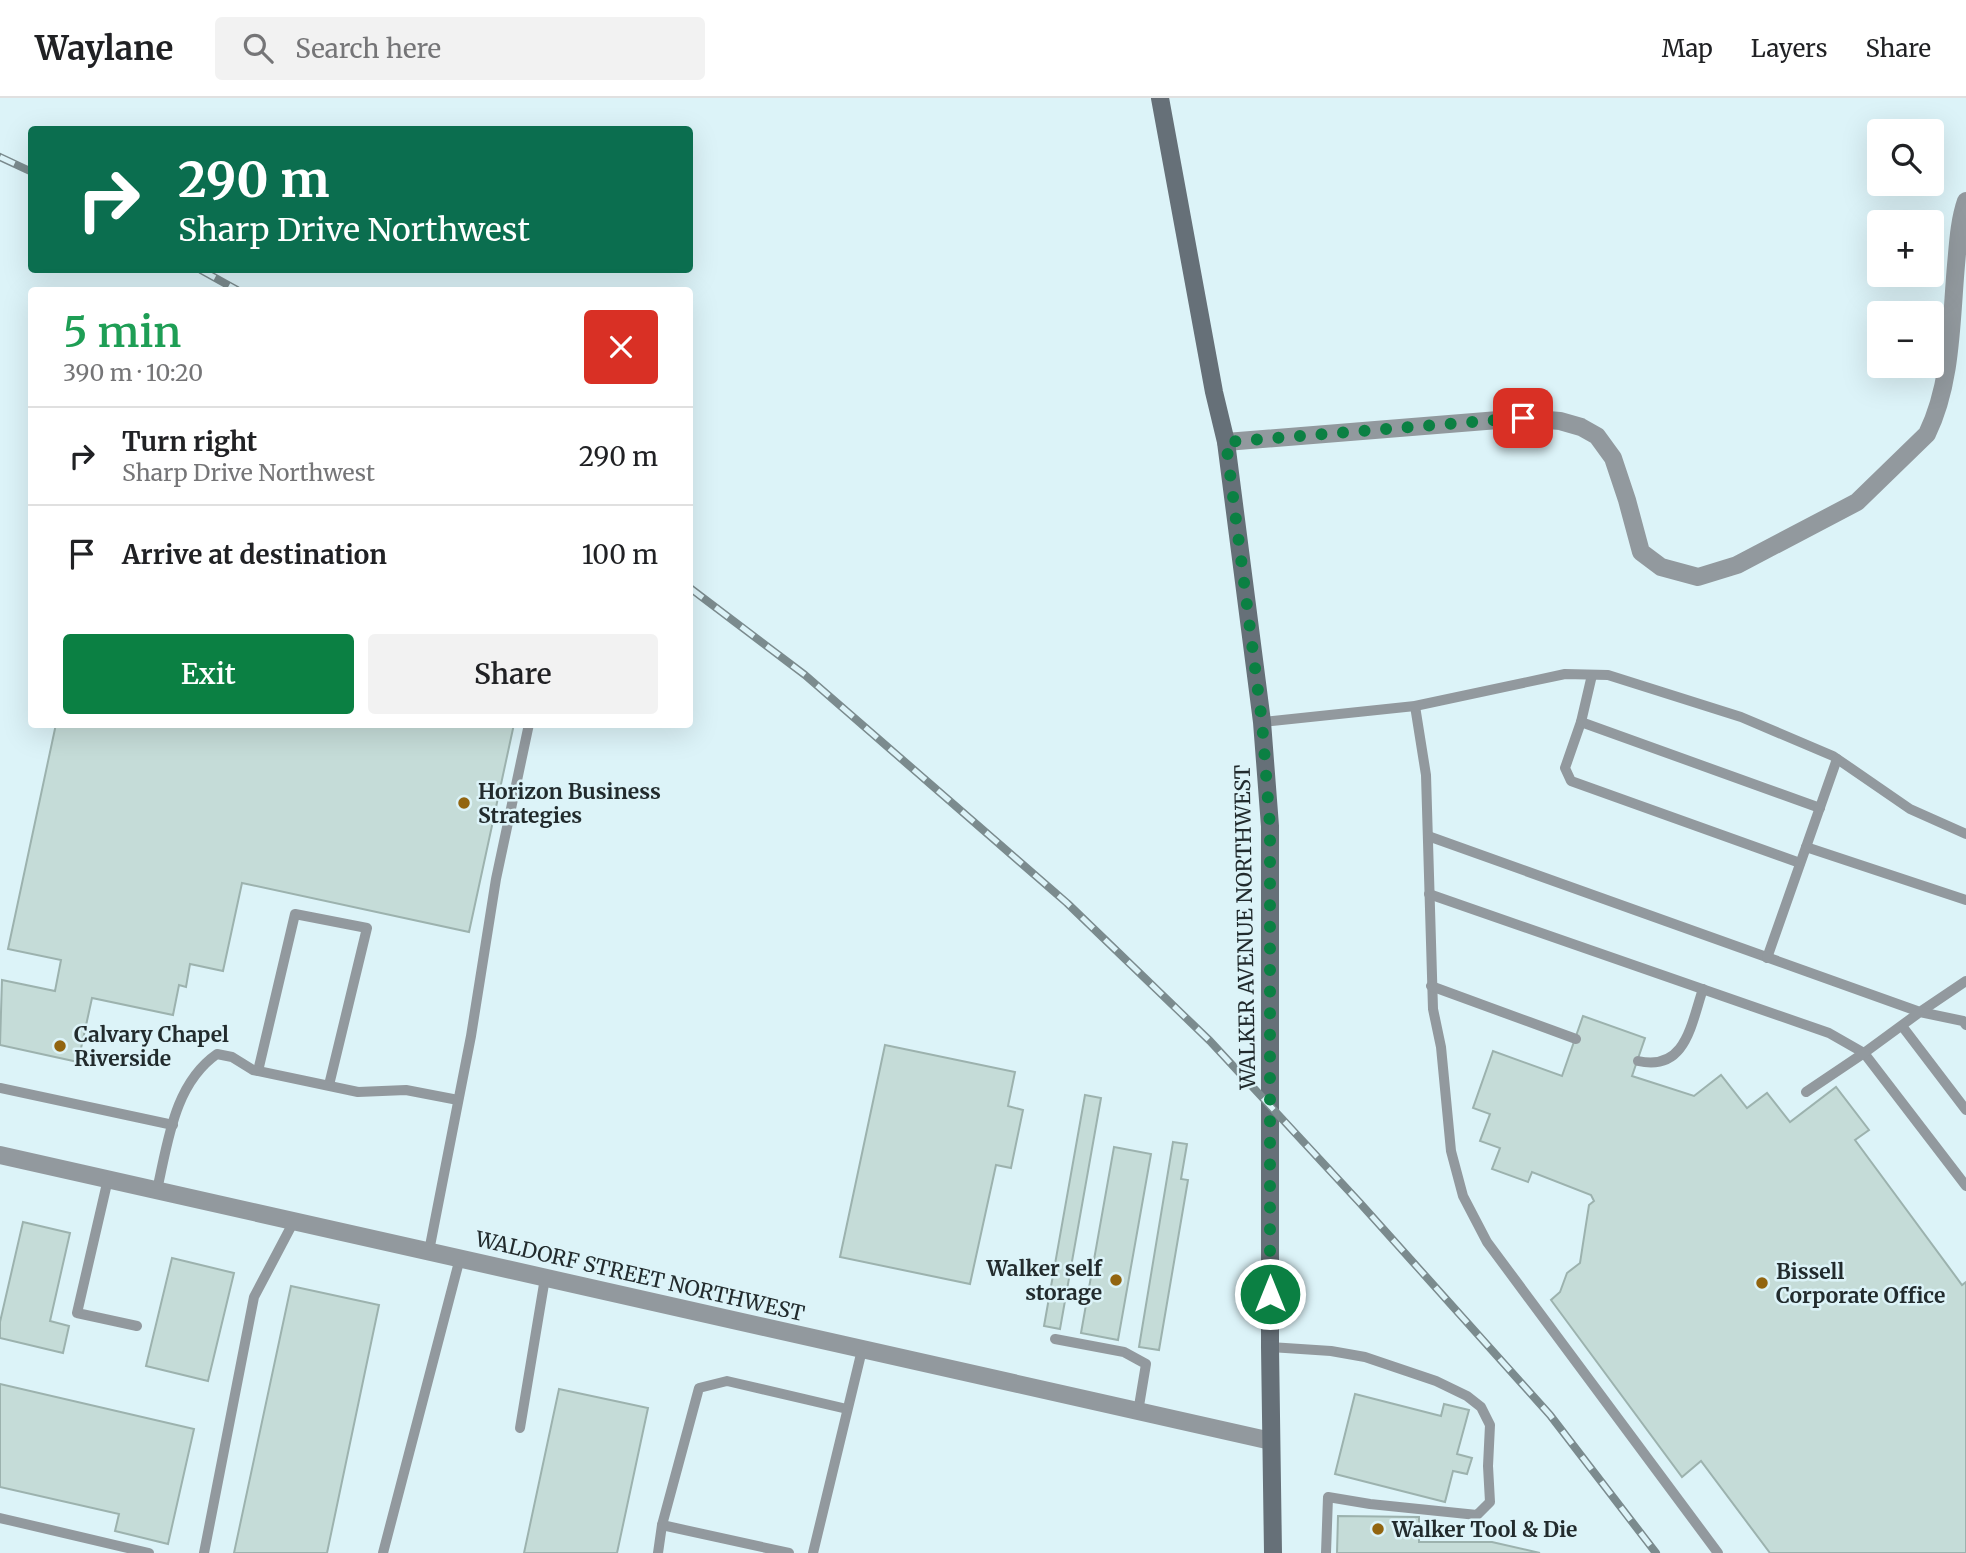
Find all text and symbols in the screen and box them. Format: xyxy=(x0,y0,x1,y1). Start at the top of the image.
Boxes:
search box xyxy=(215,17,705,80)
text: Waylane xyxy=(35,28,173,69)
icon: search xyxy=(239,29,277,67)
text: Search here xyxy=(295,32,441,65)
text: Map xyxy=(1662,33,1713,64)
text: Layers xyxy=(1751,33,1827,64)
text: Share xyxy=(1865,33,1931,64)
map controls xyxy=(1867,119,1944,378)
button: search xyxy=(1867,119,1944,196)
text: 290 m xyxy=(178,149,330,210)
icon: right xyxy=(63,154,154,245)
text: Sharp Drive Northwest xyxy=(178,210,530,250)
button: + xyxy=(1867,210,1944,287)
button: − xyxy=(1867,301,1944,378)
text: 5 min xyxy=(63,306,181,358)
button: close xyxy=(584,310,658,384)
text: 390 m · 10:20 xyxy=(63,358,203,387)
pin xyxy=(1493,388,1553,448)
icon: arrive xyxy=(1504,399,1542,437)
text: Turn right xyxy=(122,425,257,458)
icon: right xyxy=(63,437,101,475)
text: 290 m xyxy=(579,440,658,473)
text: Sharp Drive Northwest xyxy=(122,458,375,487)
icon: arrive xyxy=(63,535,101,573)
text: Arrive at destination xyxy=(122,538,387,571)
text: 100 m xyxy=(582,538,658,571)
button: Exit xyxy=(63,634,354,714)
button: Share xyxy=(368,634,658,714)
street label: WALKER AVENUE NORTHWEST xyxy=(1229,764,1261,1091)
place label: Horizon Business Strategies xyxy=(478,778,661,829)
marker: Horizon Business Strategies xyxy=(456,795,472,811)
place label: Calvary Chapel Riverside xyxy=(74,1021,229,1072)
marker: Calvary Chapel Riverside xyxy=(52,1038,68,1054)
street label: WALDORF STREET NORTHWEST xyxy=(472,1225,808,1327)
place label: Walker self storage xyxy=(985,1255,1104,1306)
position arrow xyxy=(1233,1257,1307,1331)
place label: Bissell Corporate Office xyxy=(1776,1258,1945,1309)
marker: Walker self storage xyxy=(1108,1272,1124,1288)
marker: Bissell Corporate Office xyxy=(1754,1275,1770,1291)
place label: Walker Tool & Die xyxy=(1391,1516,1577,1543)
marker: Walker Tool & Die xyxy=(1370,1521,1386,1537)

